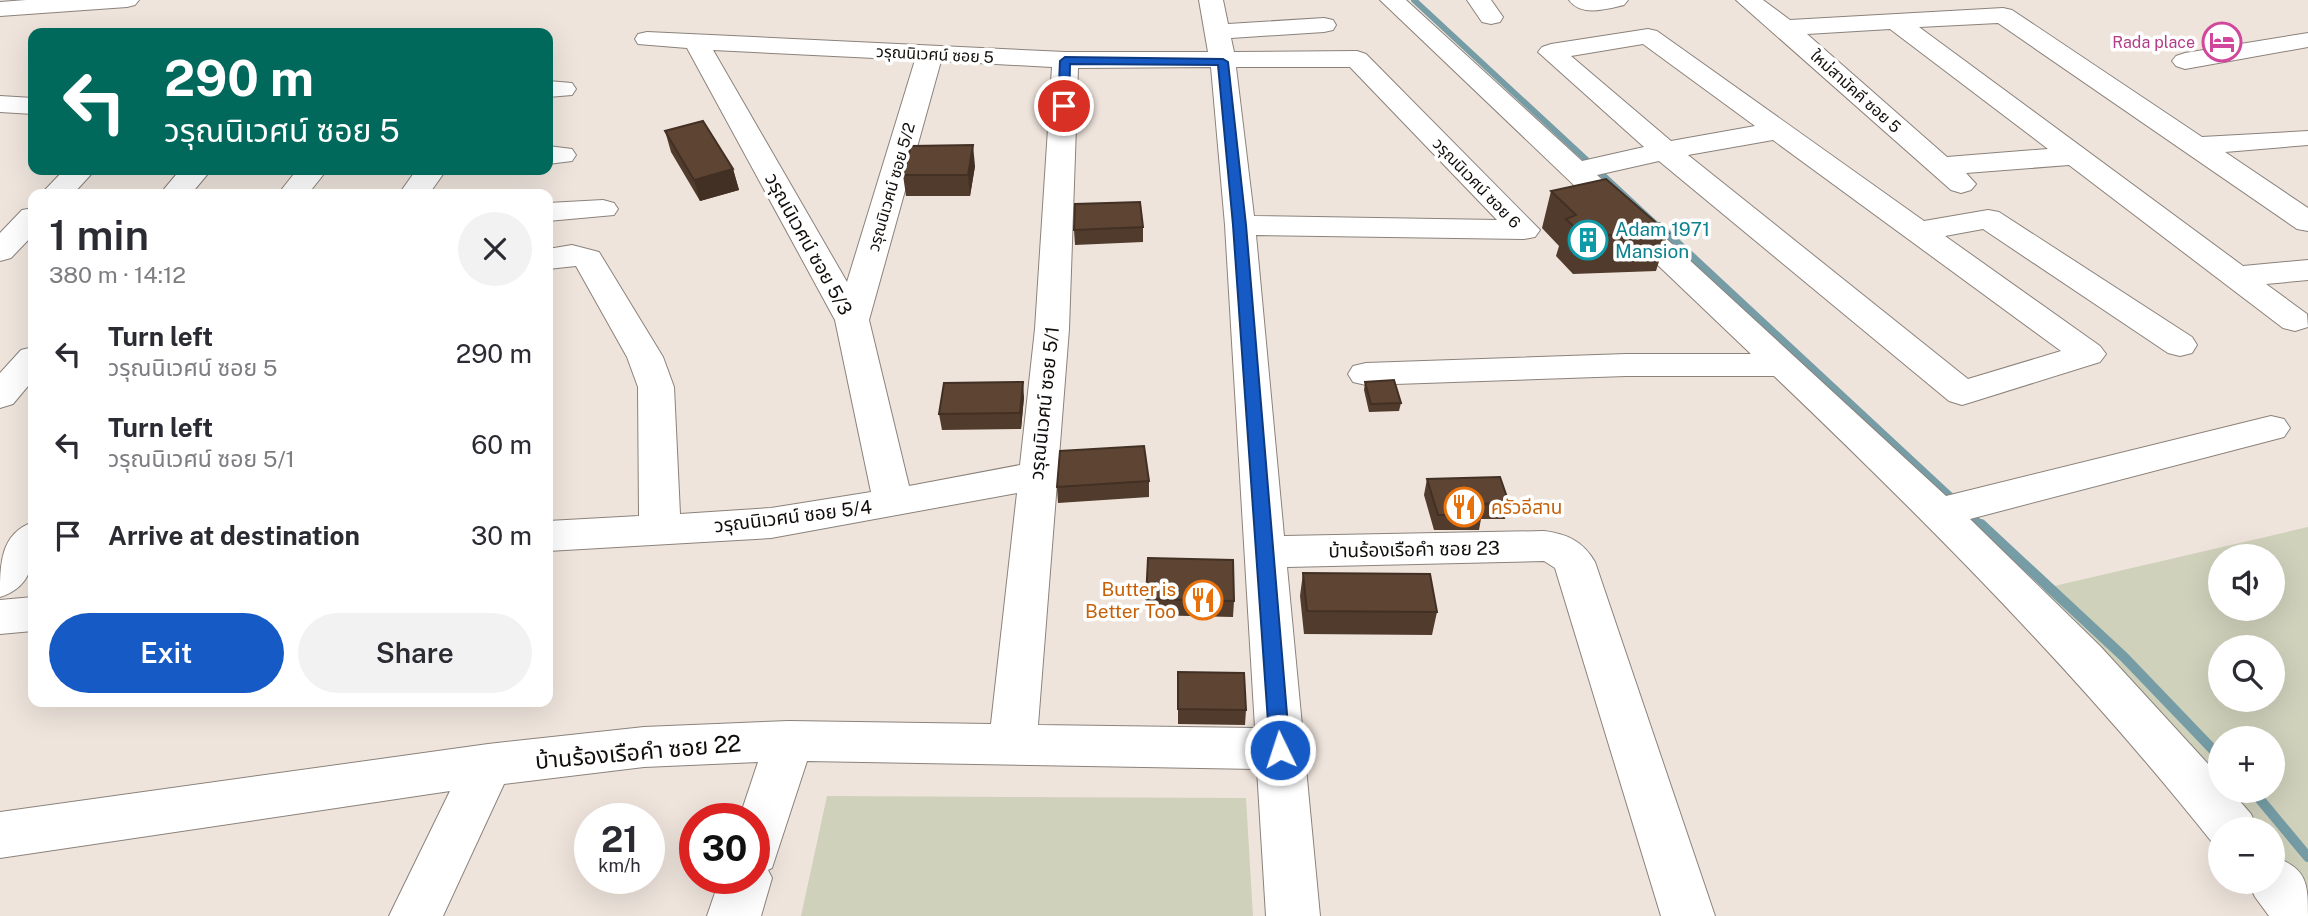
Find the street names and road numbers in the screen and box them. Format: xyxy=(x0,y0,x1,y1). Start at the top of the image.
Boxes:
street label: วรุณนิเวศน์ ซอย 5 xyxy=(876,42,994,67)
street label: ใหม่สามัคคี ซอย 5 xyxy=(1807,46,1905,137)
street label: วรุณนิเวศน์ ซอย 5/2 xyxy=(864,121,919,254)
street label: วรุณนิเวศน์ ซอย 6 xyxy=(1429,134,1524,232)
street label: วรุณนิเวศน์ ซอย 5/3 xyxy=(760,169,857,319)
street label: วรุณนิเวศน์ ซอย 5/1 xyxy=(1025,325,1064,481)
street label: วรุณนิเวศน์ ซอย 5/4 xyxy=(713,495,873,538)
street label: บ้านร้องเรือคำ ซอย 23 xyxy=(1328,537,1500,561)
street label: บ้านร้องเรือคำ ซอย 22 xyxy=(534,729,742,774)

